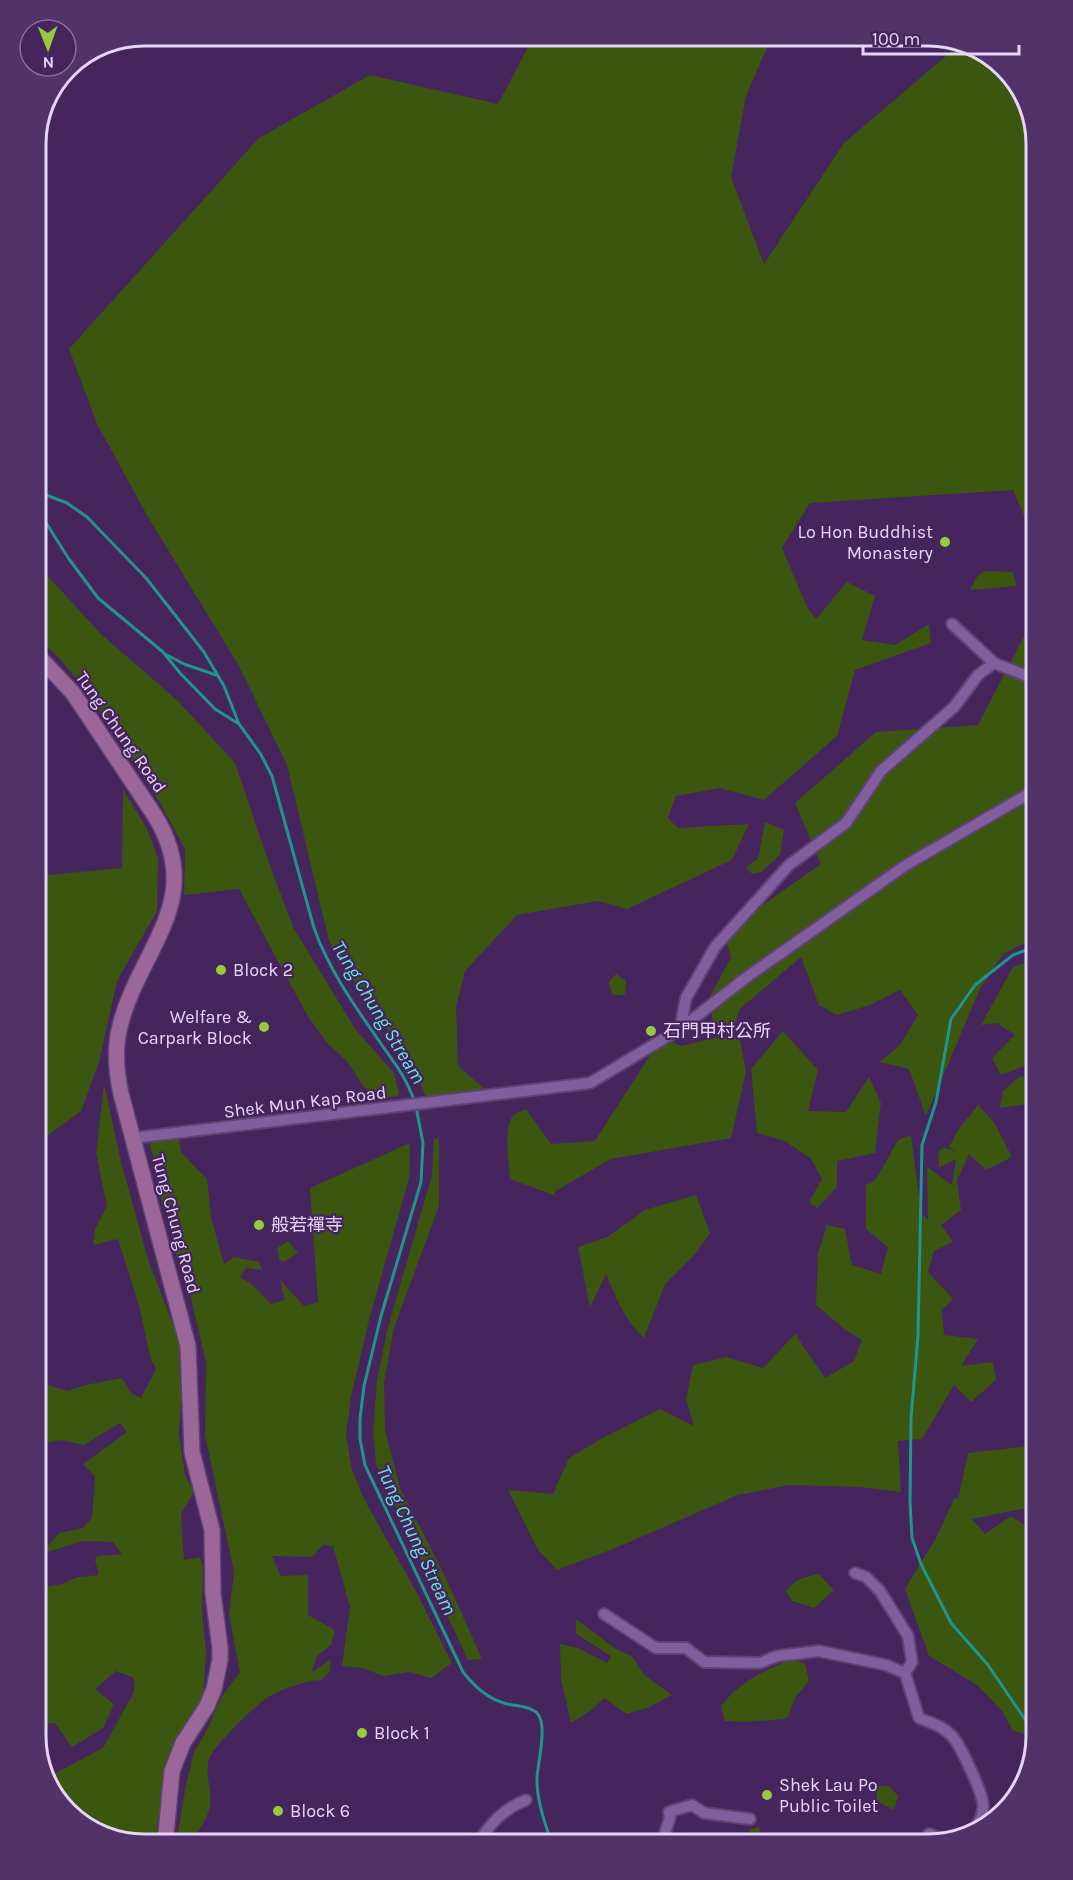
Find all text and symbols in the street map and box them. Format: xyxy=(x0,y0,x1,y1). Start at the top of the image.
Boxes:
north arrow xyxy=(18,18,78,78)
scale bar xyxy=(863,18,1019,56)
text: 100 m xyxy=(872,28,920,50)
text: N xyxy=(42,53,54,72)
place label: Lo Hon Buddhist Monastery xyxy=(798,521,934,564)
marker: Lo Hon Buddhist Monastery xyxy=(938,535,952,549)
street label: Tung Chung Road xyxy=(71,667,171,797)
water label: Tung Chung Stream xyxy=(327,937,430,1088)
place label: Block 2 xyxy=(233,959,293,981)
marker: Block 2 xyxy=(214,963,228,977)
place label: Welfare & Carpark Block xyxy=(138,1006,252,1049)
marker: Welfare & Carpark Block xyxy=(257,1020,271,1034)
place label: 石門甲村公所 xyxy=(663,1020,771,1042)
marker: 石門甲村公所 xyxy=(644,1024,658,1038)
street label: Shek Mun Kap Road xyxy=(222,1081,388,1123)
street label: Tung Chung Road xyxy=(147,1152,205,1296)
place label: 般若禪寺 xyxy=(271,1214,343,1236)
marker: 般若禪寺 xyxy=(252,1218,266,1232)
water label: Tung Chung Stream xyxy=(372,1462,461,1619)
place label: Block 1 xyxy=(374,1722,430,1744)
marker: Block 1 xyxy=(355,1726,369,1740)
place label: Shek Lau Po Public Toilet xyxy=(779,1774,879,1817)
marker: Shek Lau Po Public Toilet xyxy=(760,1788,774,1802)
place label: Block 6 xyxy=(290,1800,350,1822)
marker: Block 6 xyxy=(271,1804,285,1818)

